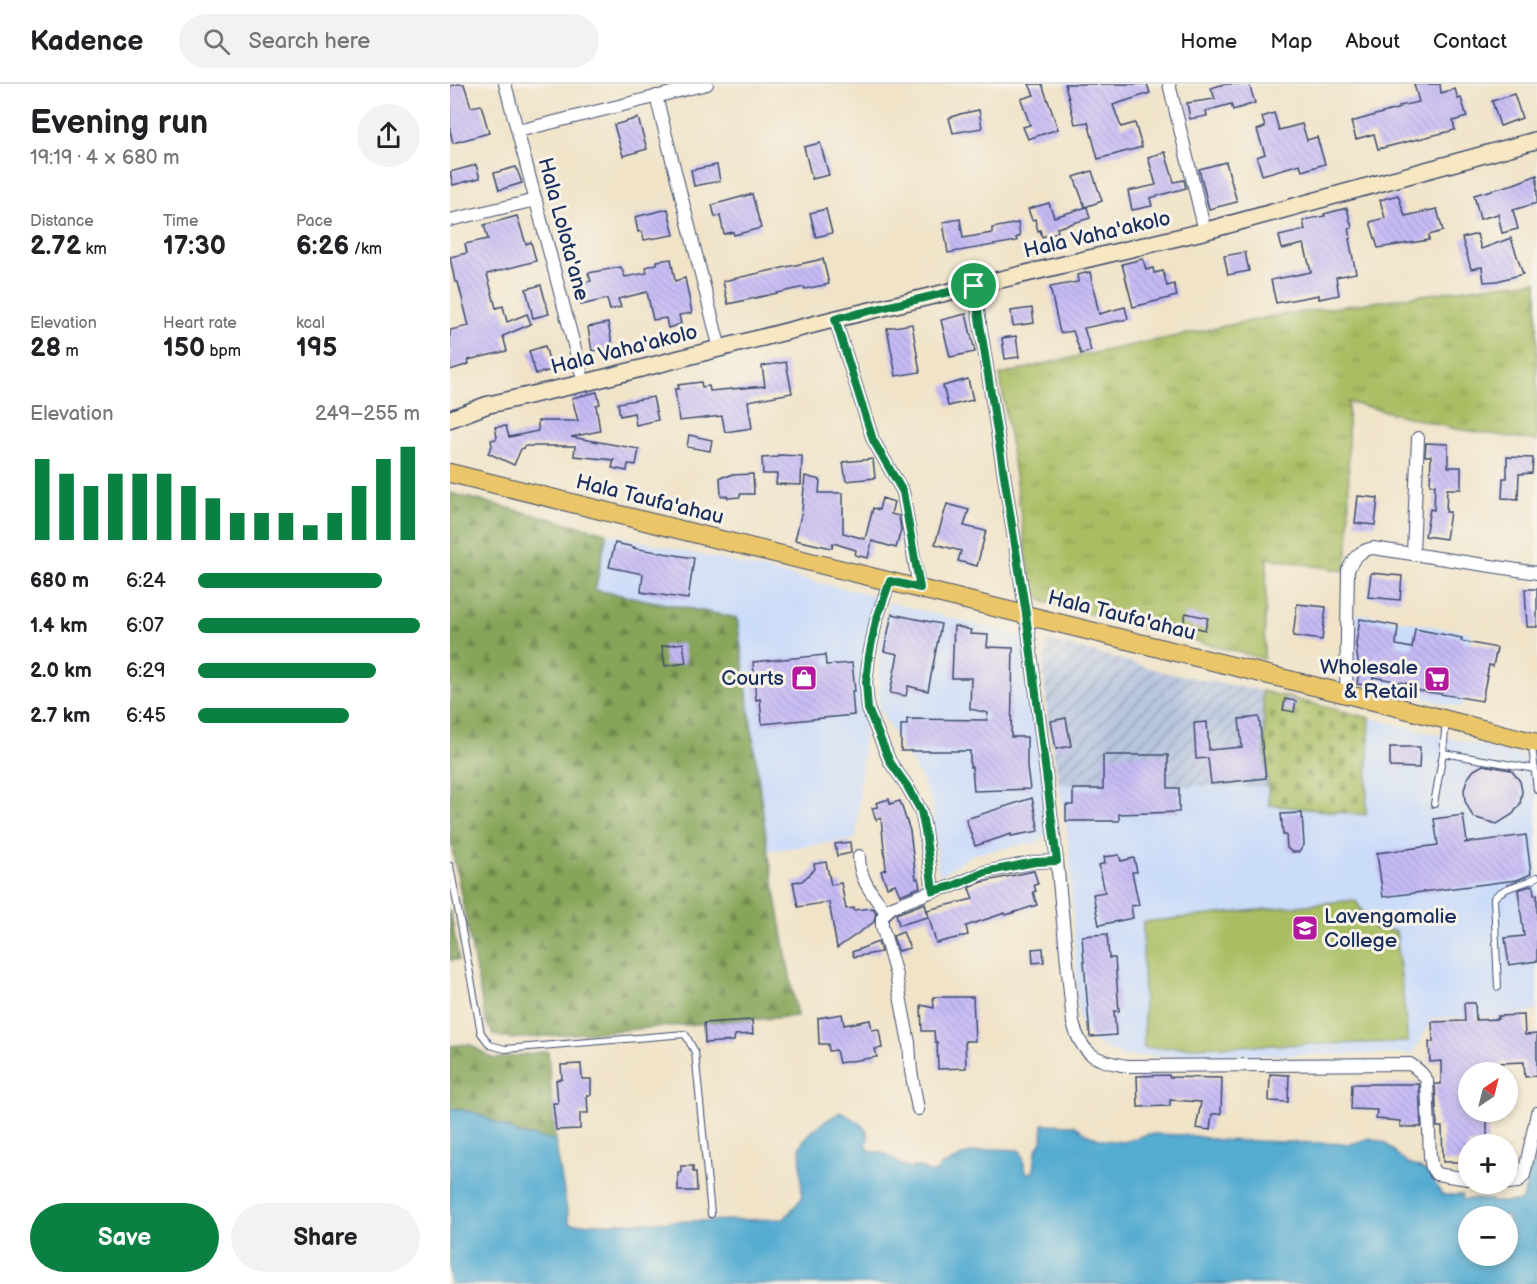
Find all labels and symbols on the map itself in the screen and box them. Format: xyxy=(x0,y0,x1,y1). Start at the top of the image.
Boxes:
street label: Hala Lolota'ane xyxy=(532,155,595,303)
street label: Hala Vaha'akolo xyxy=(1021,205,1173,264)
pin xyxy=(948,260,999,311)
street label: Hala Vaha'akolo xyxy=(548,319,700,380)
street label: Hala Taufa'ahau xyxy=(573,469,727,530)
street label: Hala Taufa'ahau xyxy=(1045,585,1199,646)
place label: Wholesale & Retail xyxy=(1320,655,1418,704)
shop icon: Courts xyxy=(789,663,819,693)
supermarket icon: Wholesale & Retail xyxy=(1422,664,1452,694)
place label: Courts xyxy=(721,666,784,691)
place label: Lavengamalie College xyxy=(1324,904,1457,953)
school or university icon: Lavengamalie College xyxy=(1290,913,1320,943)
north arrow xyxy=(1458,1062,1518,1122)

